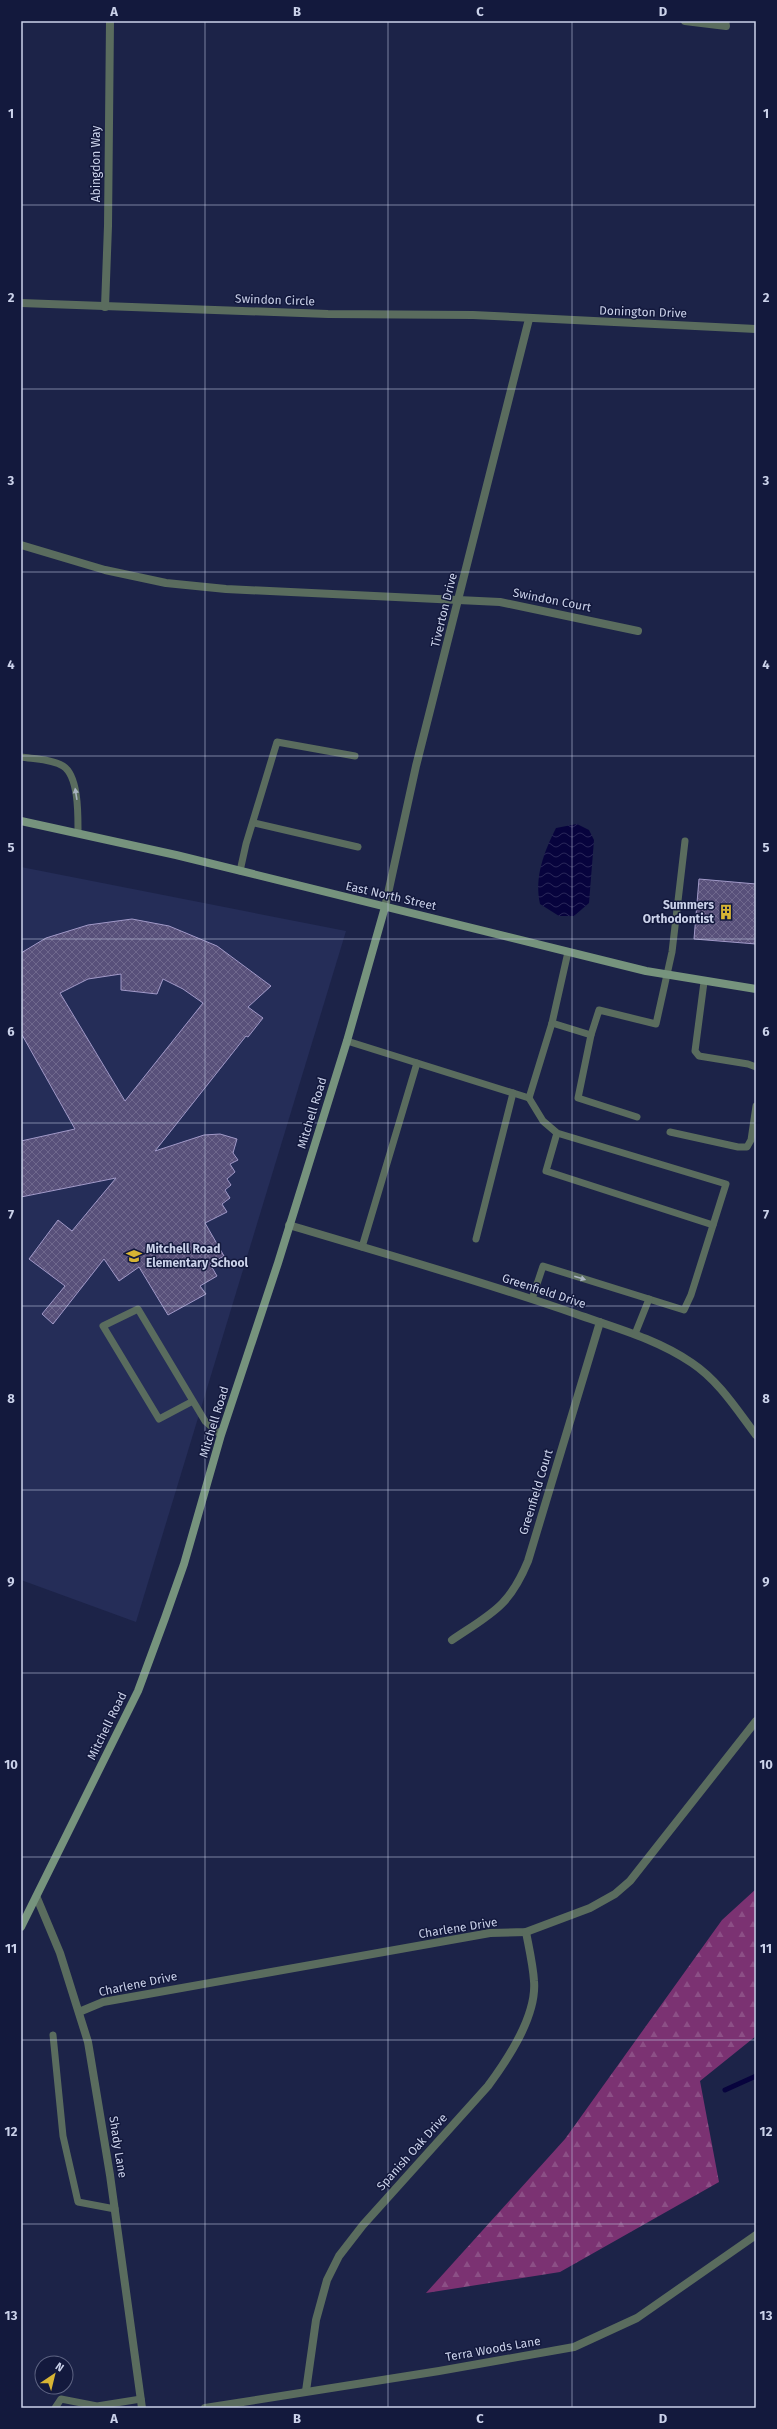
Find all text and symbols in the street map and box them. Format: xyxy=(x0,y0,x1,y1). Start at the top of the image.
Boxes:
text: A xyxy=(109,4,118,19)
text: B xyxy=(293,4,301,19)
text: C xyxy=(476,4,484,19)
text: D xyxy=(659,4,668,19)
text: 1 xyxy=(8,106,14,121)
text: 1 xyxy=(763,106,769,121)
street label: Abingdon Way xyxy=(89,126,103,202)
text: 2 xyxy=(8,290,15,305)
text: 2 xyxy=(763,290,770,305)
street label: Swindon Circle xyxy=(235,292,315,308)
street label: Donington Drive xyxy=(599,303,687,321)
text: 3 xyxy=(7,473,15,488)
text: 3 xyxy=(762,473,770,488)
street label: Tiverton Drive xyxy=(428,571,460,649)
street label: Swindon Court xyxy=(512,586,593,615)
text: 4 xyxy=(7,657,15,672)
text: 4 xyxy=(762,657,770,672)
one-way arrow xyxy=(73,788,79,801)
text: 5 xyxy=(8,840,15,855)
text: 5 xyxy=(763,840,770,855)
street label: East North Street xyxy=(344,879,438,913)
place label: Summers Orthodontist xyxy=(643,898,714,926)
building icon: Summers Orthodontist xyxy=(717,903,735,921)
text: 6 xyxy=(7,1024,15,1039)
text: 6 xyxy=(762,1024,770,1039)
street label: Mitchell Road xyxy=(294,1076,330,1150)
text: 7 xyxy=(8,1207,14,1222)
text: 7 xyxy=(763,1207,769,1222)
place label: Mitchell Road Elementary School xyxy=(146,1242,249,1270)
school or university icon: Mitchell Road Elementary School xyxy=(125,1247,143,1265)
street label: Greenfield Drive xyxy=(500,1271,588,1311)
one-way arrow xyxy=(574,1275,586,1281)
street label: Mitchell Road xyxy=(196,1385,232,1459)
text: 8 xyxy=(7,1391,15,1406)
text: 8 xyxy=(762,1391,770,1406)
street label: Greenfield Court xyxy=(516,1447,556,1536)
text: 9 xyxy=(7,1574,15,1589)
text: 9 xyxy=(762,1574,770,1589)
street label: Mitchell Road xyxy=(84,1690,130,1762)
text: 10 xyxy=(4,1757,18,1772)
text: 10 xyxy=(759,1757,773,1772)
street label: Charlene Drive xyxy=(418,1915,498,1941)
text: 11 xyxy=(5,1941,17,1956)
text: 11 xyxy=(760,1941,772,1956)
street label: Charlene Drive xyxy=(98,1969,178,1999)
street label: Spanish Oak Drive xyxy=(374,2111,450,2193)
street label: Shady Lane xyxy=(106,2115,130,2179)
text: 12 xyxy=(5,2124,18,2139)
text: 12 xyxy=(760,2124,773,2139)
text: 13 xyxy=(5,2308,18,2323)
text: 13 xyxy=(760,2308,773,2323)
street label: Terra Woods Lane xyxy=(444,2334,542,2364)
north arrow xyxy=(34,2355,74,2395)
text: N xyxy=(53,2360,66,2375)
text: A xyxy=(109,2411,118,2426)
text: B xyxy=(293,2411,301,2426)
text: C xyxy=(476,2411,484,2426)
text: D xyxy=(659,2411,668,2426)

